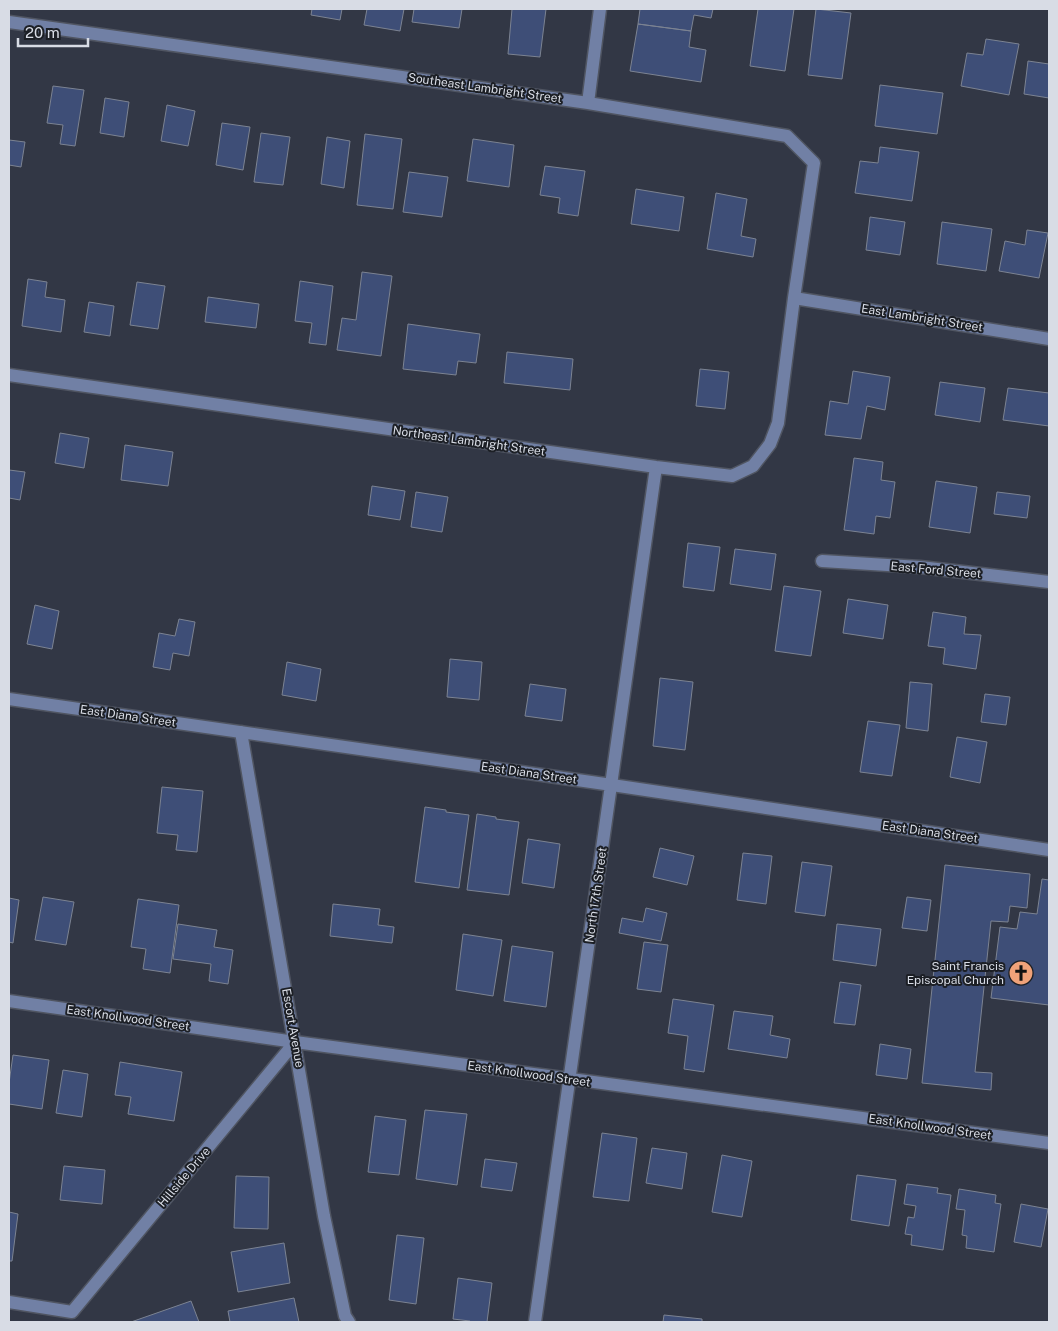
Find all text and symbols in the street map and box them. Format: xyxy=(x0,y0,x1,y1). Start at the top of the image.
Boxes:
scale bar xyxy=(18,15,88,47)
text: 20 m xyxy=(25,24,60,41)
street label: Southeast Lambright Street xyxy=(407,70,563,106)
street label: East Lambright Street xyxy=(860,301,984,335)
street label: Northeast Lambright Street xyxy=(392,423,547,459)
street label: East Ford Street xyxy=(890,559,982,581)
street label: East Diana Street xyxy=(79,702,177,730)
street label: East Diana Street xyxy=(480,759,578,787)
street label: East Diana Street xyxy=(881,818,979,846)
street label: North 17th Street xyxy=(582,846,610,944)
place label: Saint Francis Episcopal Church xyxy=(907,959,1004,987)
church icon: Saint Francis Episcopal Church xyxy=(1008,960,1034,986)
street label: Escort Avenue xyxy=(279,987,307,1069)
street label: East Knollwood Street xyxy=(66,1002,191,1034)
street label: East Knollwood Street xyxy=(467,1058,592,1090)
street label: East Knollwood Street xyxy=(868,1111,993,1143)
street label: Hillside Drive xyxy=(155,1144,213,1210)

